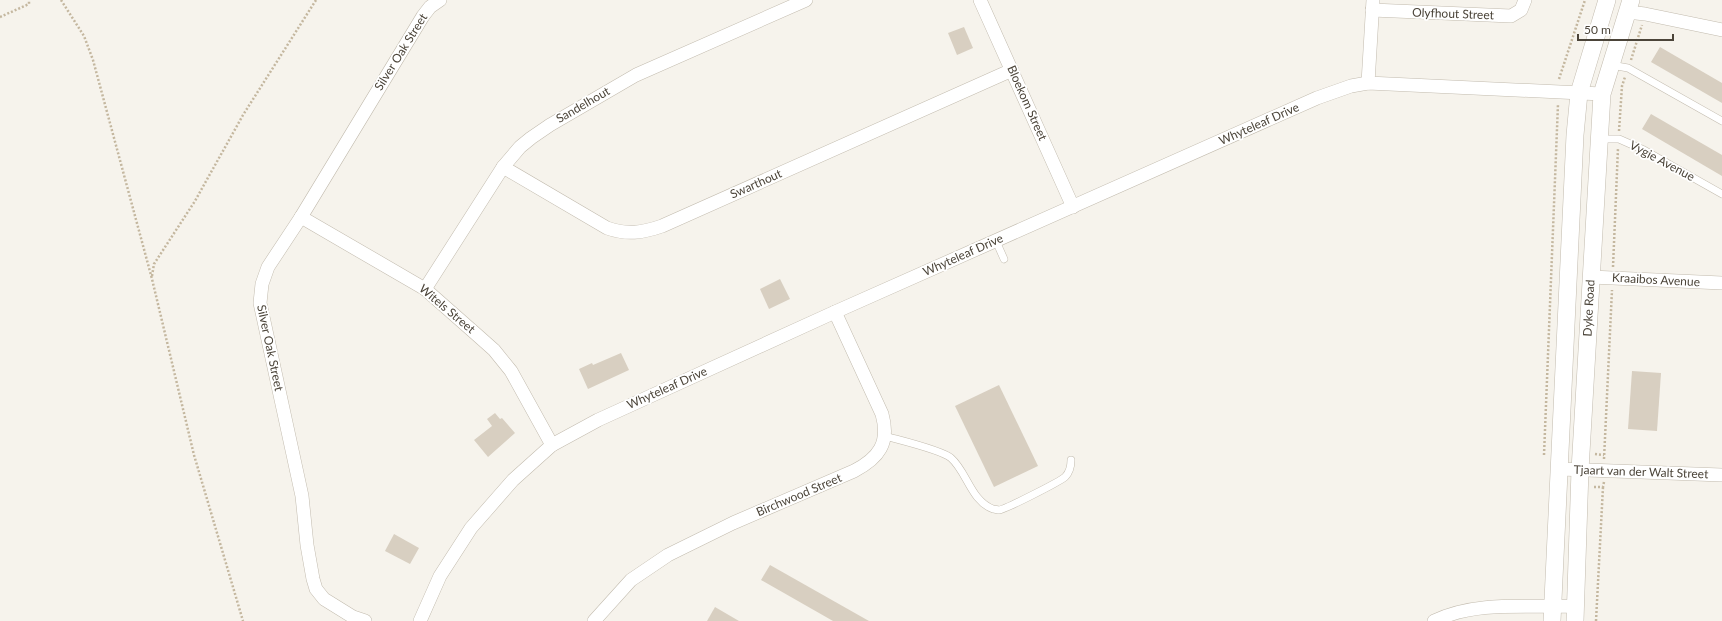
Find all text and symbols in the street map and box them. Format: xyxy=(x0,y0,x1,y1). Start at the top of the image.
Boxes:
street label: Olyfhout Street xyxy=(1412,5,1495,22)
street label: Silver Oak Street xyxy=(371,10,431,93)
scale bar xyxy=(1578,16,1673,42)
text: 50 m xyxy=(1584,22,1611,37)
street label: Bloekom Street xyxy=(1004,63,1051,143)
street label: Sandelhout xyxy=(553,83,613,126)
street label: Whyteleaf Drive xyxy=(1216,99,1301,148)
street label: Vygie Avenue xyxy=(1627,137,1697,184)
street label: Swarthout xyxy=(728,165,785,202)
street label: Whyteleaf Drive xyxy=(920,230,1005,279)
street label: Kraaibos Avenue xyxy=(1612,270,1700,289)
street label: Dyke Road xyxy=(1580,279,1597,337)
street label: Witels Street xyxy=(416,281,479,337)
street label: Silver Oak Street xyxy=(254,303,287,393)
street label: Whyteleaf Drive xyxy=(624,363,709,412)
street label: Tjaart van der Walt Street xyxy=(1573,462,1709,481)
street label: Birchwood Street xyxy=(754,470,844,519)

